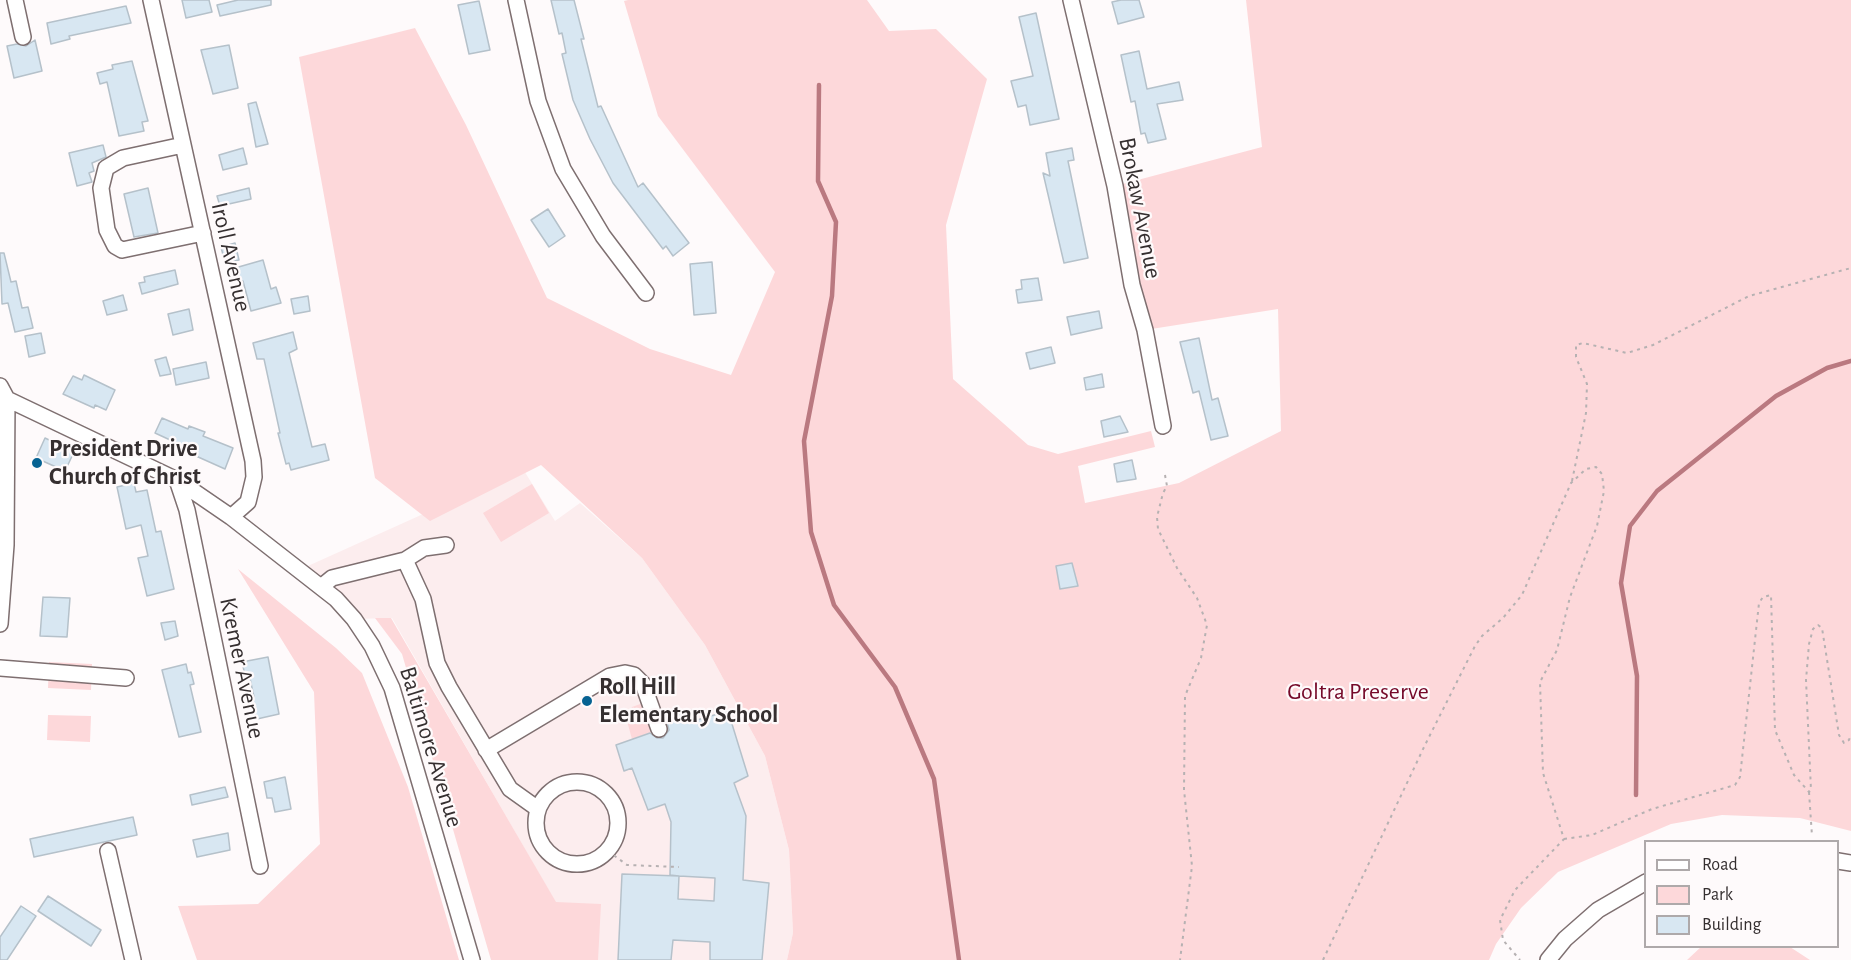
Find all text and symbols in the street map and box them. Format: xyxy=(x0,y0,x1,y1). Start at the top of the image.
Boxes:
street label: Brokaw Avenue xyxy=(1112,135,1168,281)
street label: Iroll Avenue xyxy=(204,199,258,315)
place label: President Drive Church of Christ xyxy=(49,435,201,491)
marker: President Drive Church of Christ xyxy=(30,456,44,470)
street label: Kremer Avenue xyxy=(213,595,271,741)
street label: Baltimore Avenue xyxy=(393,663,469,831)
place label: Roll Hill Elementary School xyxy=(599,673,778,729)
park label: Goltra Preserve xyxy=(1287,678,1429,706)
marker: Roll Hill Elementary School xyxy=(580,694,594,708)
legend xyxy=(1644,840,1839,948)
text: Road xyxy=(1702,856,1738,874)
text: Park xyxy=(1702,886,1733,904)
text: Building xyxy=(1702,916,1761,934)

